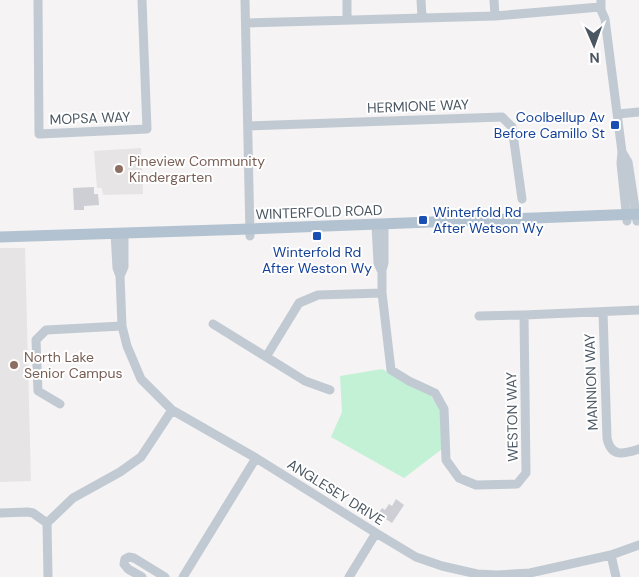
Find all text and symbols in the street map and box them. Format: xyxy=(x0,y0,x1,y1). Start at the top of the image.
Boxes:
north arrow xyxy=(569,20,619,70)
text: N xyxy=(589,49,600,67)
street label: HERMIONE WAY xyxy=(367,95,469,117)
street label: MOPSA WAY xyxy=(49,108,131,128)
place label: Coolbellup Av Before Camillo St xyxy=(494,108,606,142)
marker: Coolbellup Av Before Camillo St xyxy=(609,119,621,131)
place label: Pineview Community Kindergarten xyxy=(129,152,265,186)
marker: Pineview Community Kindergarten xyxy=(113,163,125,175)
street label: WINTERFOLD ROAD xyxy=(255,201,383,223)
place label: Winterfold Rd After Wetson Wy xyxy=(433,203,544,237)
marker: Winterfold Rd After Wetson Wy xyxy=(417,214,429,226)
marker: Winterfold Rd After Weston Wy xyxy=(311,230,323,242)
place label: Winterfold Rd After Weston Wy xyxy=(262,243,372,277)
street label: MANNION WAY xyxy=(580,333,602,431)
place label: North Lake Senior Campus xyxy=(24,348,123,382)
marker: North Lake Senior Campus xyxy=(8,359,20,371)
street label: WESTON WAY xyxy=(502,372,522,462)
street label: ANGLESEY DRIVE xyxy=(284,455,388,529)

